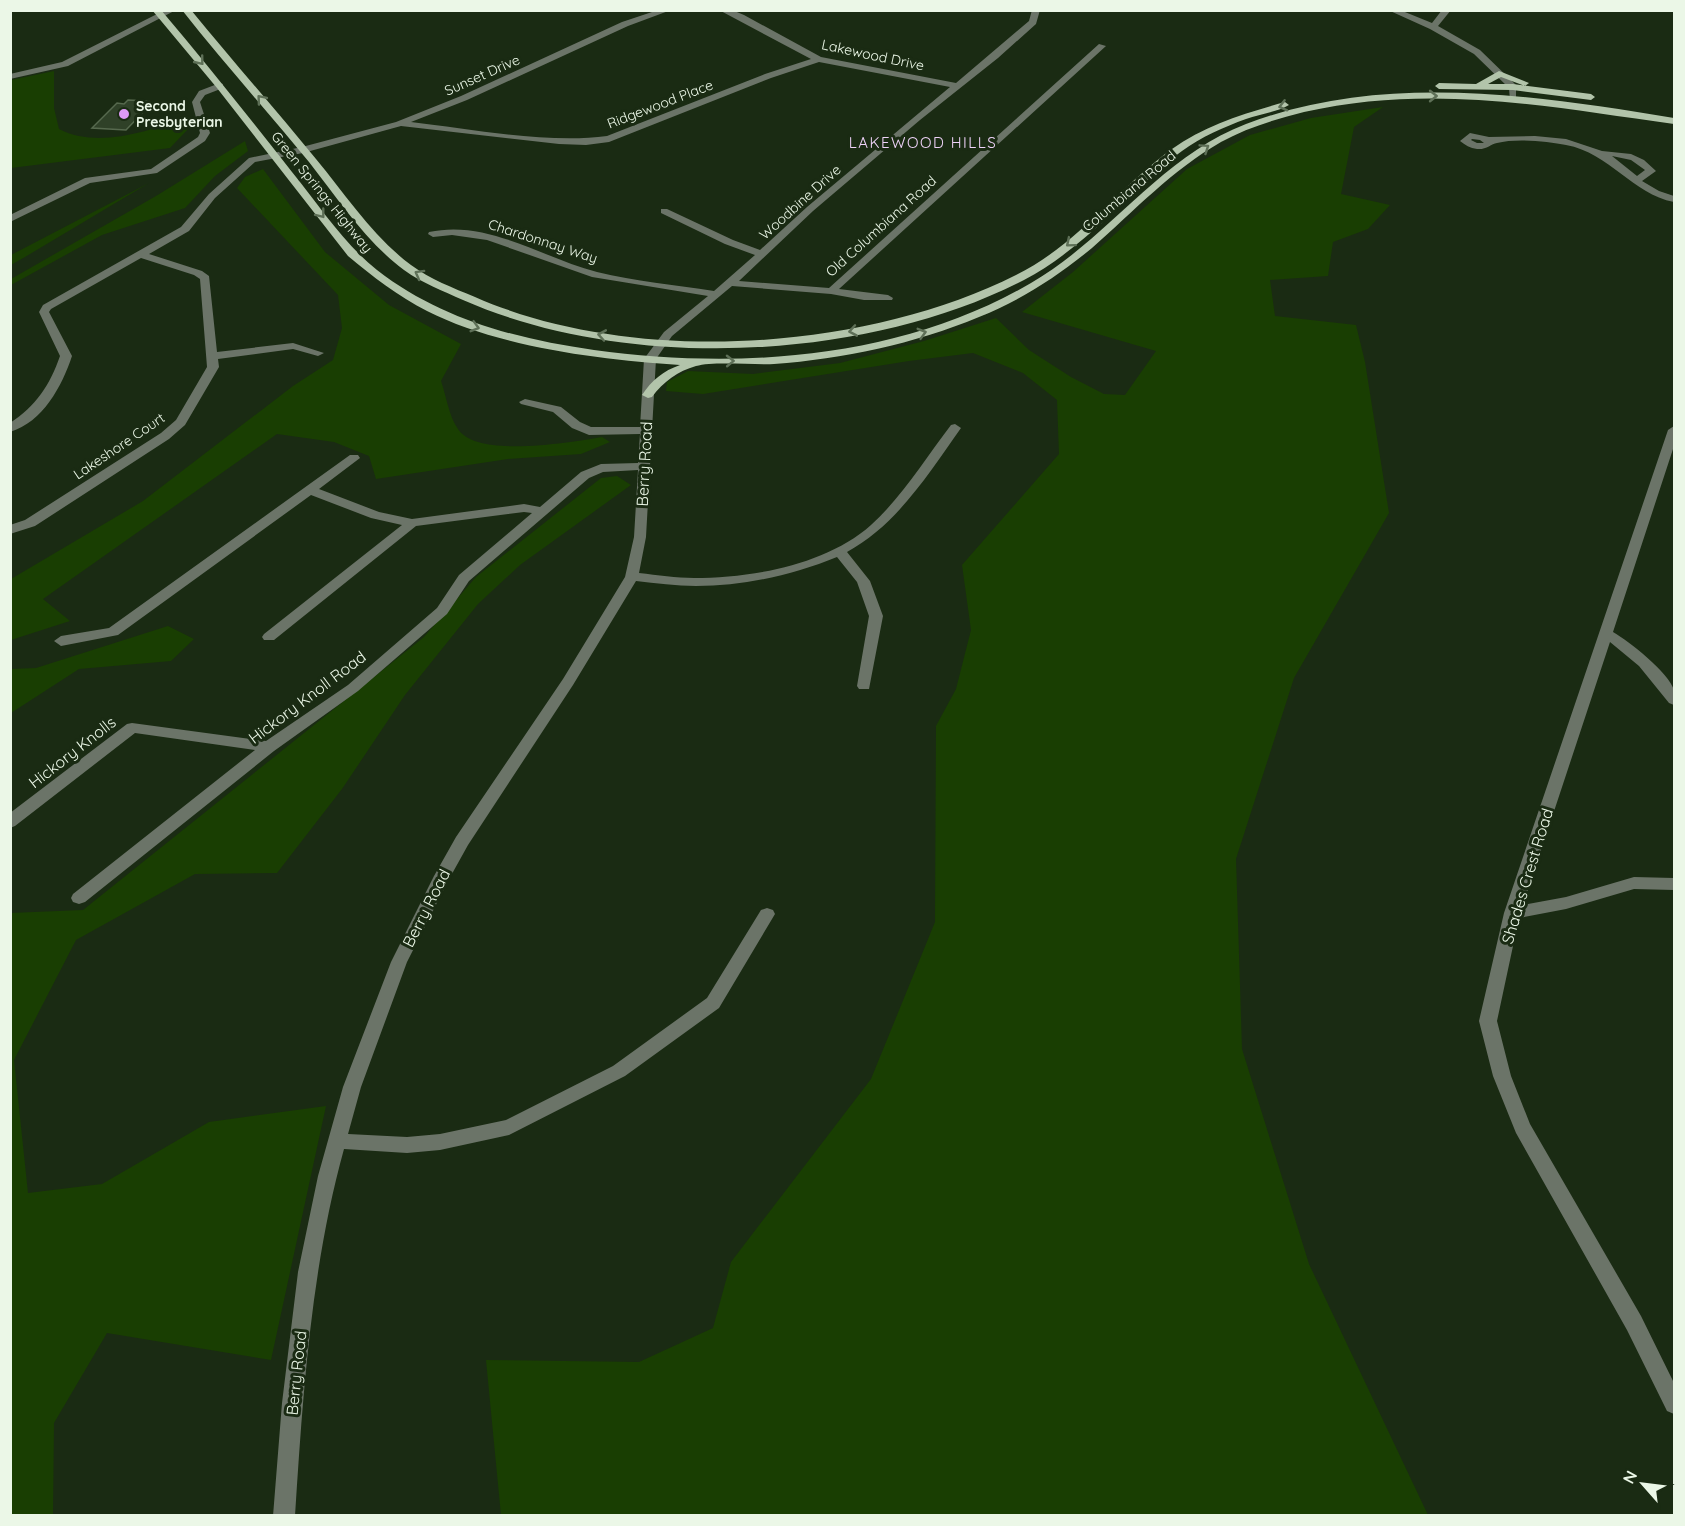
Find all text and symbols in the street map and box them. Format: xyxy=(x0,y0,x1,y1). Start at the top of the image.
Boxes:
street label: Lakewood Drive xyxy=(820,35,926,75)
street label: Sunset Drive xyxy=(441,50,523,100)
one-way arrow xyxy=(192,54,203,65)
street label: Ridgewood Place xyxy=(604,75,716,133)
one-way arrow xyxy=(1429,90,1438,102)
one-way arrow xyxy=(257,95,268,106)
place label: Second Presbyterian xyxy=(136,97,223,131)
one-way arrow xyxy=(1279,98,1289,111)
marker: Second Presbyterian xyxy=(117,107,131,121)
street label: Green Springs Highway xyxy=(267,128,377,256)
district label: LAKEWOOD HILLS xyxy=(849,133,997,152)
one-way arrow xyxy=(1198,144,1209,155)
street label: Columbiana Road xyxy=(1079,147,1179,235)
street label: Woodbine Drive xyxy=(755,161,845,243)
street label: Old Columbiana Road xyxy=(822,172,940,280)
one-way arrow xyxy=(313,208,324,219)
street label: Chardonnay Way xyxy=(486,215,600,267)
one-way arrow xyxy=(1066,235,1077,246)
one-way arrow xyxy=(415,270,425,281)
one-way arrow xyxy=(470,319,480,332)
one-way arrow xyxy=(848,325,857,337)
one-way arrow xyxy=(916,328,927,340)
one-way arrow xyxy=(598,330,607,342)
one-way arrow xyxy=(725,355,734,367)
street label: Lakeshore Court xyxy=(70,409,168,483)
street label: Berry Road xyxy=(632,421,656,507)
street label: Hickory Knoll Road xyxy=(244,646,370,748)
street label: Hickory Knolls xyxy=(24,712,120,792)
street label: Shades Crest Road xyxy=(1497,806,1557,946)
street label: Berry Road xyxy=(398,866,454,950)
street label: Berry Road xyxy=(282,1330,310,1416)
north arrow xyxy=(1613,1454,1673,1514)
text: N xyxy=(1618,1467,1641,1487)

